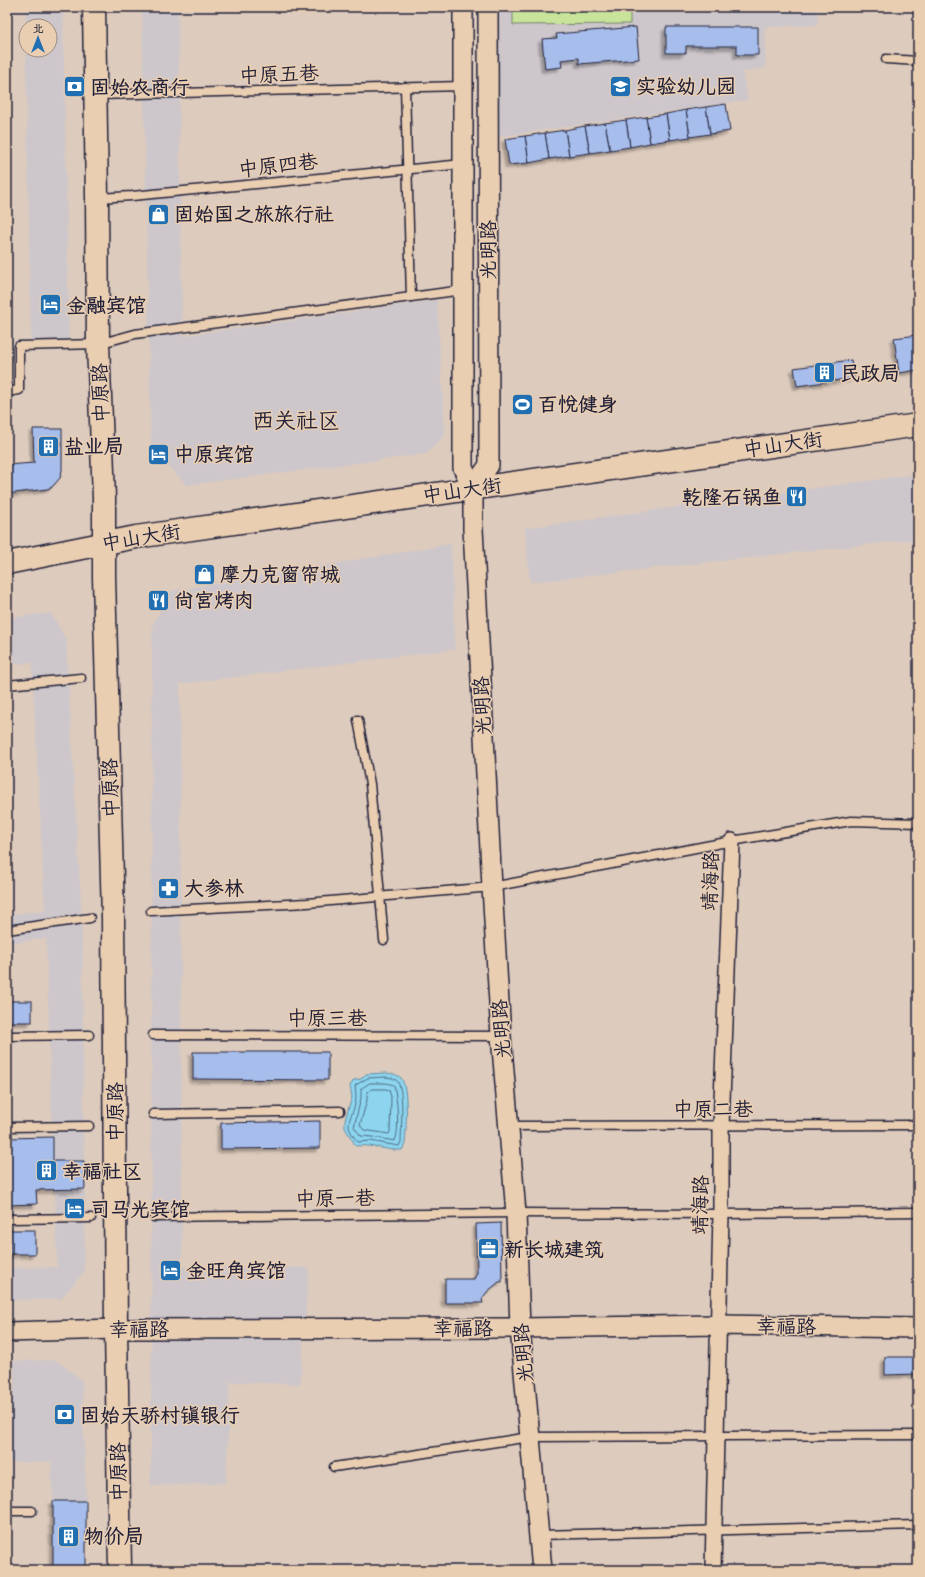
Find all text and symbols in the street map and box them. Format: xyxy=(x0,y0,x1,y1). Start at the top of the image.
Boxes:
north arrow xyxy=(18,18,58,58)
text: 北 xyxy=(33,21,44,35)
street label: 中原五巷 xyxy=(239,61,320,88)
school or university icon: 实验幼儿园 xyxy=(608,73,634,99)
bank icon: 固始农商行 xyxy=(61,74,87,100)
place label: 实验幼儿园 xyxy=(636,74,736,99)
place label: 固始农商行 xyxy=(90,75,190,100)
street label: 中原四巷 xyxy=(237,149,320,182)
shop icon: 固始国之旅旅行社 xyxy=(145,201,171,227)
place label: 固始国之旅旅行社 xyxy=(174,202,334,227)
street label: 光明路 xyxy=(476,219,501,280)
hotel icon: 金融宾馆 xyxy=(37,292,63,318)
place label: 金融宾馆 xyxy=(66,293,146,318)
building icon: 民政局 xyxy=(811,360,837,386)
place label: 民政局 xyxy=(840,361,900,386)
street label: 中原路 xyxy=(87,362,114,423)
sports icon: 百悦健身 xyxy=(510,391,536,417)
place label: 百悦健身 xyxy=(538,392,618,417)
district label: 西关社区 xyxy=(252,407,340,435)
street label: 中山大街 xyxy=(742,427,824,462)
building icon: 盐业局 xyxy=(35,433,61,459)
place label: 盐业局 xyxy=(64,434,124,459)
hotel icon: 中原宾馆 xyxy=(145,441,171,467)
place label: 中原宾馆 xyxy=(174,442,254,467)
street label: 中山大街 xyxy=(421,473,503,508)
restaurant icon: 乾隆石锅鱼 xyxy=(784,484,810,510)
place label: 乾隆石锅鱼 xyxy=(682,485,782,510)
street label: 中山大街 xyxy=(100,519,183,556)
shop icon: 摩力克窗帘城 xyxy=(191,561,217,587)
place label: 摩力克窗帘城 xyxy=(220,562,340,587)
restaurant icon: 尚宫烤肉 xyxy=(145,587,171,613)
place label: 尚宫烤肉 xyxy=(174,588,254,613)
street label: 光明路 xyxy=(468,674,497,737)
street label: 中原路 xyxy=(97,757,124,818)
street label: 靖海路 xyxy=(697,850,724,911)
pharmacy icon: 大参林 xyxy=(155,875,181,901)
place label: 大参林 xyxy=(184,876,244,901)
street label: 光明路 xyxy=(487,997,516,1060)
street label: 中原三巷 xyxy=(287,1006,368,1031)
street label: 中原路 xyxy=(103,1081,128,1142)
street label: 中原二巷 xyxy=(673,1097,754,1122)
building icon: 幸福社区 xyxy=(33,1158,59,1184)
place label: 幸福社区 xyxy=(62,1159,142,1184)
street label: 靖海路 xyxy=(687,1174,714,1235)
street label: 中原一巷 xyxy=(295,1185,376,1212)
hotel icon: 司马光宾馆 xyxy=(61,1196,87,1222)
place label: 司马光宾馆 xyxy=(90,1197,190,1222)
office icon: 新长城建筑 xyxy=(476,1236,502,1262)
place label: 新长城建筑 xyxy=(504,1237,604,1262)
hotel icon: 金旺角宾馆 xyxy=(158,1257,184,1283)
place label: 金旺角宾馆 xyxy=(186,1258,286,1283)
street label: 幸福路 xyxy=(756,1313,817,1340)
street label: 幸福路 xyxy=(433,1316,494,1341)
street label: 幸福路 xyxy=(109,1317,170,1342)
street label: 光明路 xyxy=(508,1321,539,1384)
bank icon: 固始天骄村镇银行 xyxy=(51,1402,77,1428)
place label: 固始天骄村镇银行 xyxy=(80,1403,240,1428)
street label: 中原路 xyxy=(105,1441,132,1502)
building icon: 物价局 xyxy=(56,1523,82,1549)
place label: 物价局 xyxy=(84,1524,144,1549)

